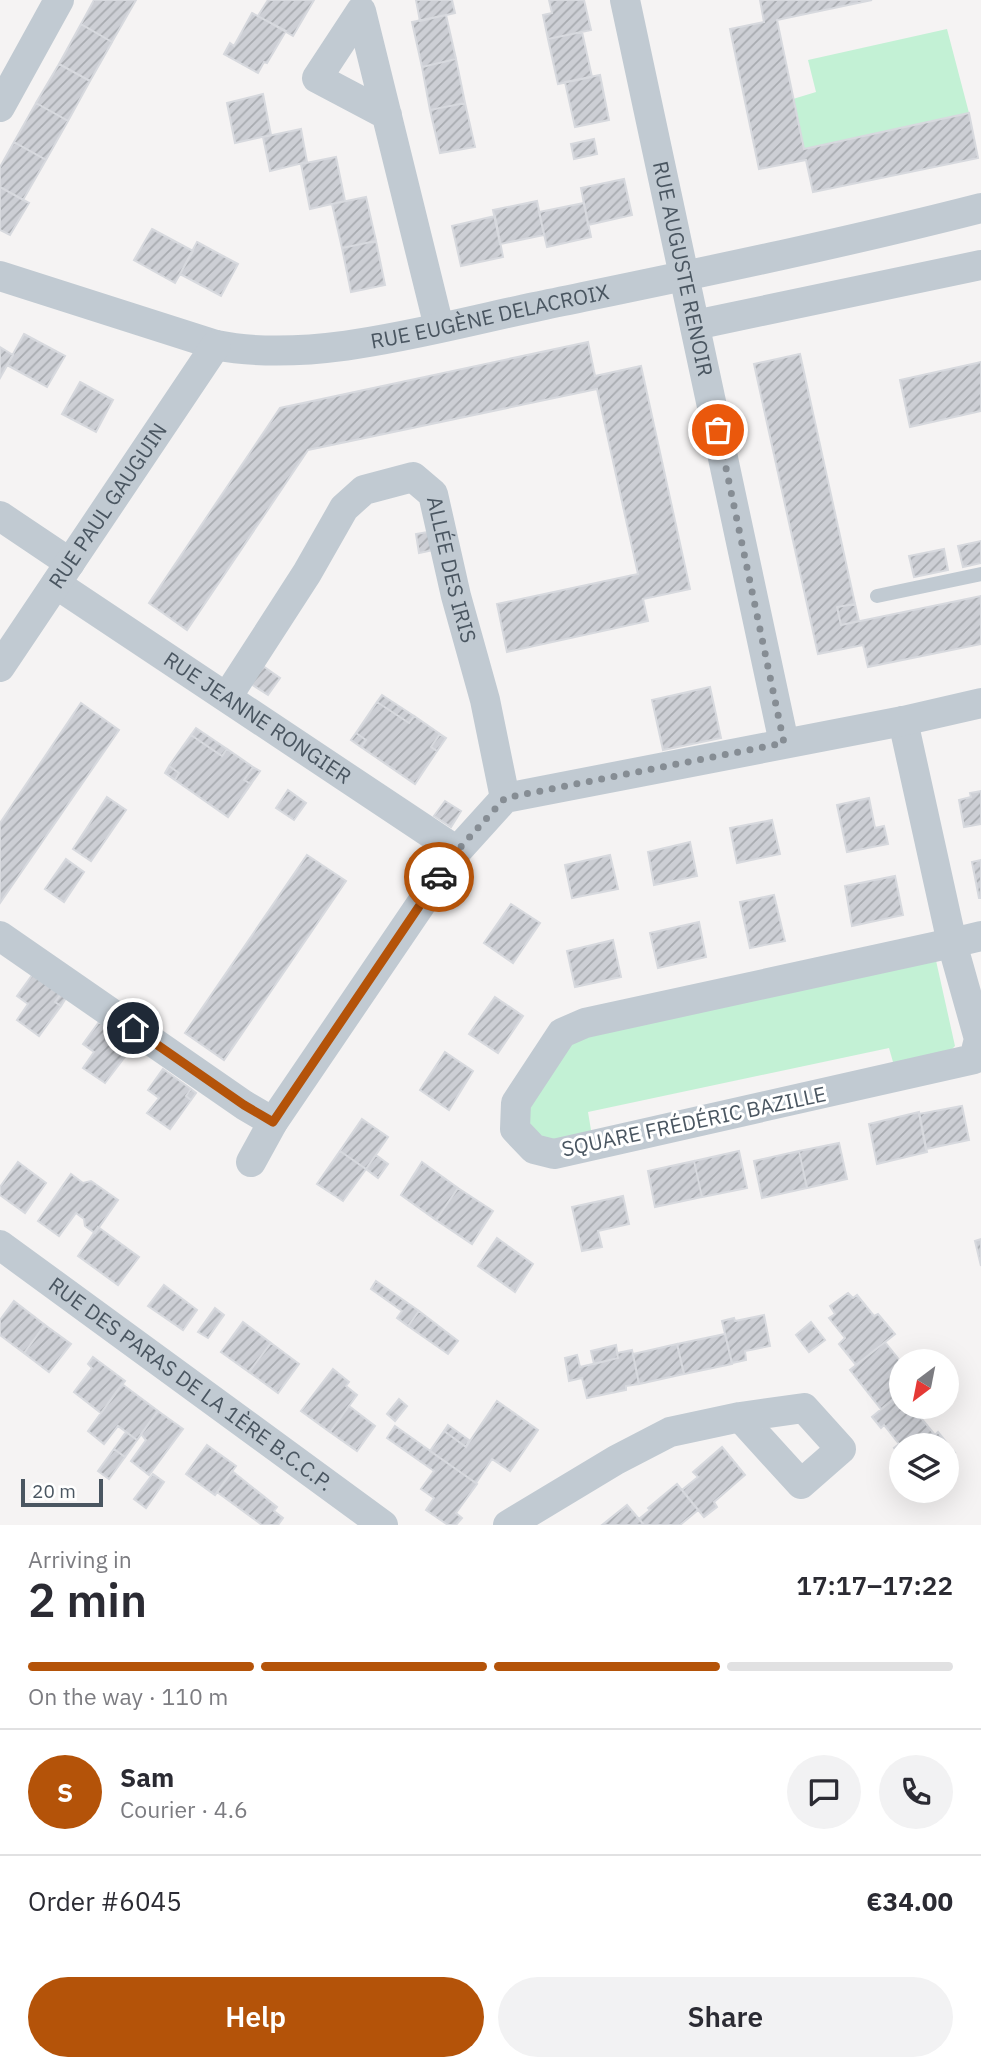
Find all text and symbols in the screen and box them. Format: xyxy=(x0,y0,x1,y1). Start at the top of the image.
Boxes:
street label: RUE AUGUSTE RENOIR xyxy=(647,158,720,379)
street label: RUE EUGÈNE DELACROIX xyxy=(368,277,611,355)
pin xyxy=(688,400,748,460)
icon: bag xyxy=(699,411,737,449)
street label: RUE PAUL GAUGUIN xyxy=(42,417,173,594)
street label: ALLÉE DES IRIS xyxy=(421,493,483,646)
street label: RUE JEANNE RONGIER xyxy=(159,645,357,790)
courier xyxy=(404,842,474,912)
icon: car xyxy=(420,858,458,896)
pin xyxy=(103,998,163,1058)
icon: home xyxy=(114,1009,152,1047)
street label: SQUARE FRÉDÉRIC BAZILLE xyxy=(559,1079,829,1163)
street label: RUE DES PARAS DE LA 1ÈRE B.C.C.P. xyxy=(43,1270,339,1497)
north arrow xyxy=(889,1349,959,1419)
map controls xyxy=(889,1349,959,1503)
button: layers xyxy=(889,1433,959,1503)
scale bar xyxy=(21,1476,103,1508)
text: 20 m xyxy=(32,1479,76,1503)
text: Arriving in xyxy=(28,1544,132,1574)
text: 17:17–17:22 xyxy=(796,1568,953,1602)
text: 2 min xyxy=(28,1570,147,1630)
text: On the way · 110 m xyxy=(28,1681,228,1711)
button: chat xyxy=(787,1755,861,1829)
button: phone xyxy=(879,1755,953,1829)
text: Sam xyxy=(120,1760,174,1794)
text: S xyxy=(57,1775,73,1809)
text: Courier · 4.6 xyxy=(120,1794,248,1824)
text: Order #6045 xyxy=(28,1884,182,1918)
text: €34.00 xyxy=(866,1884,953,1918)
button: Help xyxy=(28,1977,484,2057)
button: Share xyxy=(498,1977,953,2057)

